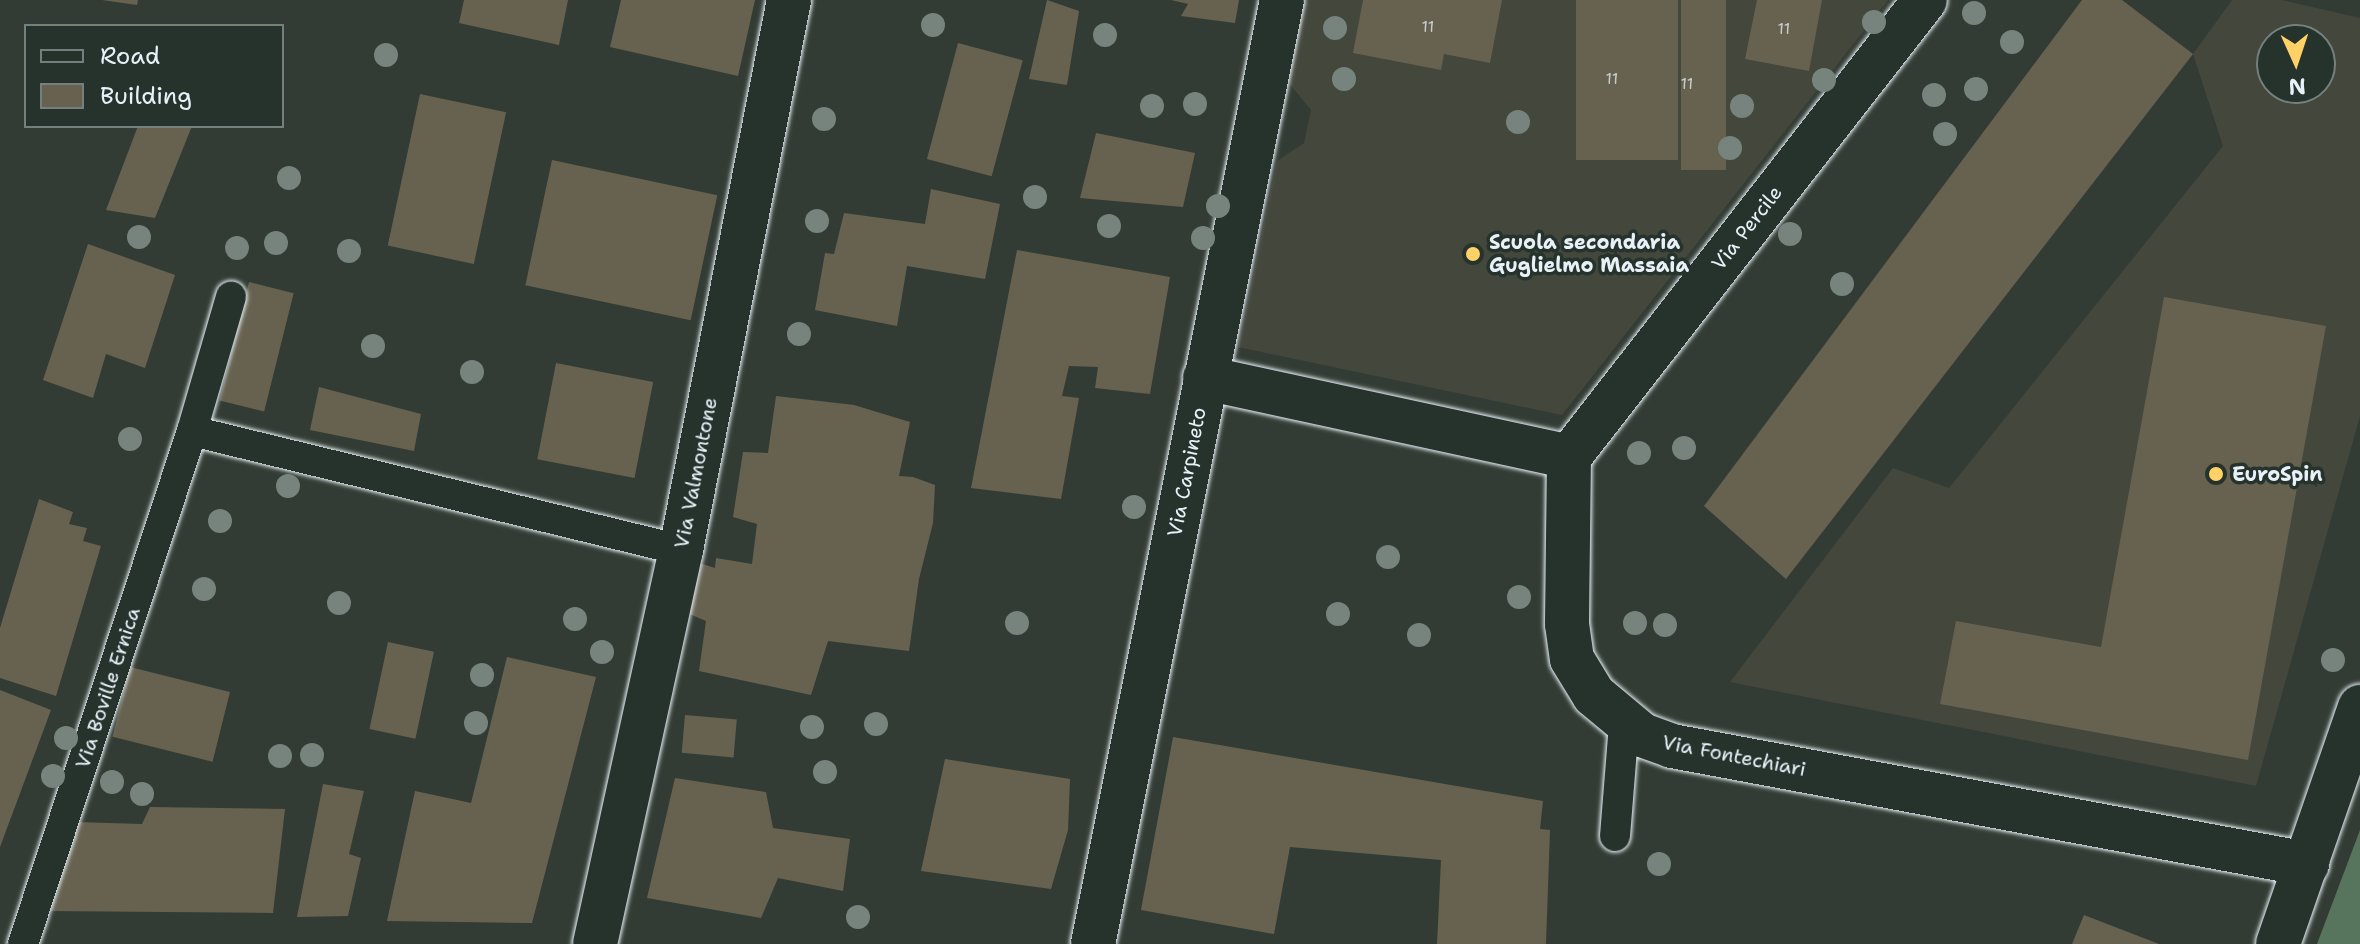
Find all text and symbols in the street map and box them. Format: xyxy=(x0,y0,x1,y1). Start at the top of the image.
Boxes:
house number: 11 xyxy=(1422,17,1434,37)
house number: 11 xyxy=(1778,19,1790,39)
legend xyxy=(24,24,284,128)
north arrow xyxy=(2256,24,2336,104)
text: Road xyxy=(100,40,160,72)
house number: 11 xyxy=(1606,69,1618,89)
text: N xyxy=(2288,72,2307,101)
house number: 11 xyxy=(1681,74,1693,94)
text: Building xyxy=(100,80,192,112)
street label: Via Percile xyxy=(1707,181,1787,275)
place label: Scuola secondaria Guglielmo Massaia xyxy=(1489,230,1689,277)
marker: Scuola secondaria Guglielmo Massaia xyxy=(1464,245,1482,263)
street label: Via Valmontone xyxy=(670,396,722,550)
street label: Via Carpineto xyxy=(1163,405,1211,539)
place label: EuroSpin xyxy=(2232,462,2323,486)
marker: EuroSpin xyxy=(2207,465,2225,483)
street label: Via Boville Ernica xyxy=(71,604,145,772)
street label: Via Fontechiari xyxy=(1660,730,1808,782)

